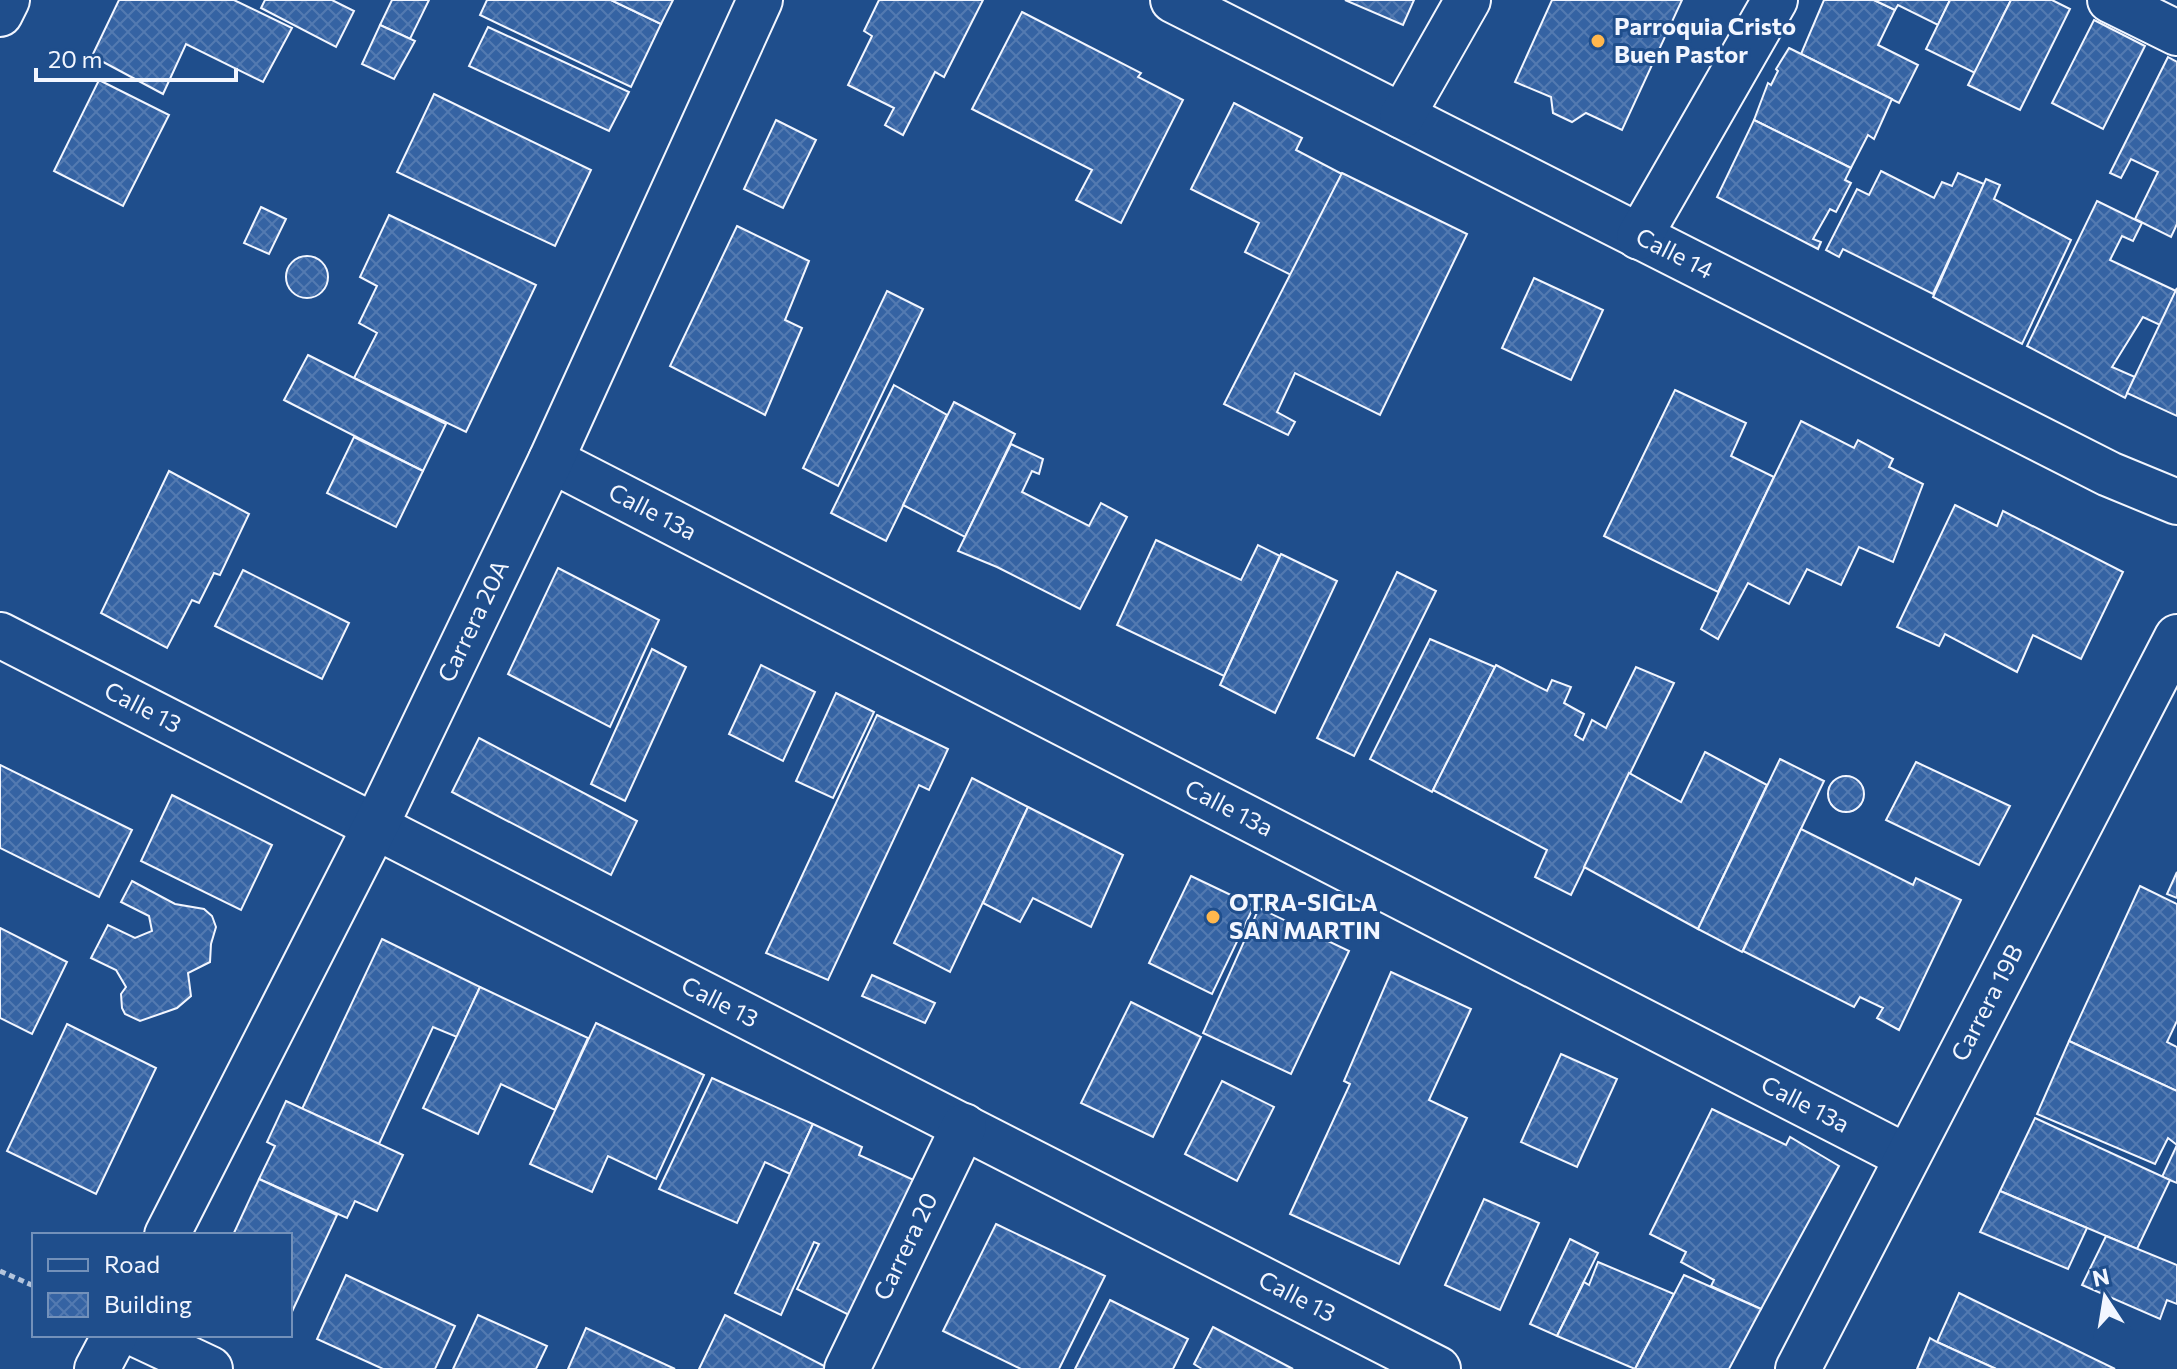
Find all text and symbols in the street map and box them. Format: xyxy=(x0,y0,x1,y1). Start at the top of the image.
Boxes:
place label: Parroquia Cristo Buen Pastor xyxy=(1614,11,1796,68)
scale bar xyxy=(36,32,236,82)
marker: Parroquia Cristo Buen Pastor xyxy=(1589,32,1607,50)
text: 20 m xyxy=(48,44,102,73)
street label: Calle 14 xyxy=(1631,221,1719,284)
street label: Calle 13a xyxy=(604,476,702,545)
street label: Carrera 20A xyxy=(431,555,514,686)
street label: Calle 13 xyxy=(100,675,187,738)
street label: Calle 13a xyxy=(1181,772,1278,842)
place label: OTRA-SIGLA SAN MARTIN xyxy=(1229,887,1381,944)
marker: OTRA-SIGLA SAN MARTIN xyxy=(1204,908,1222,926)
street label: Carrera 19B xyxy=(1944,939,2028,1066)
street label: Calle 13 xyxy=(677,969,764,1033)
street label: Calle 13a xyxy=(1757,1069,1855,1138)
street label: Carrera 20 xyxy=(866,1187,943,1304)
legend xyxy=(32,1233,292,1337)
text: Road xyxy=(104,1249,160,1278)
north arrow xyxy=(2065,1257,2145,1337)
text: N xyxy=(2090,1262,2112,1292)
street label: Calle 13 xyxy=(1254,1264,1341,1327)
text: Building xyxy=(104,1289,192,1318)

